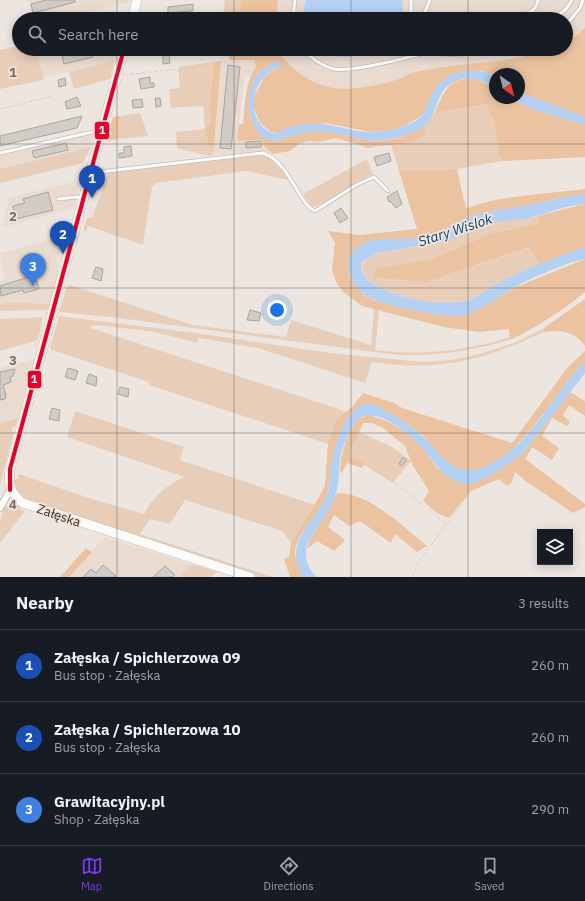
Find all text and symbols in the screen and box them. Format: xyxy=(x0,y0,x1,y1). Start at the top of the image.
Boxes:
search box xyxy=(12,12,573,56)
icon: search xyxy=(26,23,48,45)
text: Search here xyxy=(58,25,138,44)
text: 1 xyxy=(9,64,17,81)
north arrow xyxy=(489,68,525,104)
line badge: 1 xyxy=(94,121,110,140)
text: 1 xyxy=(99,123,106,137)
pin: 1 xyxy=(79,165,105,198)
text: 2 xyxy=(9,208,17,225)
water label: Stary Wislok xyxy=(416,209,495,250)
pin: 2 xyxy=(50,221,76,254)
pin: 3 xyxy=(20,253,46,286)
your location xyxy=(267,300,287,320)
text: 3 xyxy=(9,352,17,369)
line badge: 1 xyxy=(27,370,42,389)
text: 1 xyxy=(31,372,38,386)
text: 4 xyxy=(9,496,17,513)
street label: Załęska xyxy=(35,500,83,531)
map controls xyxy=(537,529,573,565)
button: layers xyxy=(537,529,573,565)
text: Nearby xyxy=(16,592,74,614)
text: 3 results xyxy=(518,595,569,612)
text: Załęska / Spichlerzowa 09 xyxy=(54,648,240,667)
text: 1 xyxy=(25,657,33,674)
text: 260 m xyxy=(531,657,569,674)
text: Bus stop · Załęska xyxy=(54,667,161,684)
text: Załęska / Spichlerzowa 10 xyxy=(54,720,240,739)
text: 2 xyxy=(25,729,33,746)
text: 260 m xyxy=(531,729,569,746)
text: Bus stop · Załęska xyxy=(54,739,161,756)
text: Grawitacyjny.pl xyxy=(54,792,165,811)
text: 3 xyxy=(25,801,33,818)
text: 290 m xyxy=(531,801,569,818)
text: Shop · Załęska xyxy=(54,811,139,828)
tab: Map xyxy=(81,855,103,893)
tab: Directions xyxy=(264,855,314,893)
tab: Saved xyxy=(475,855,504,893)

